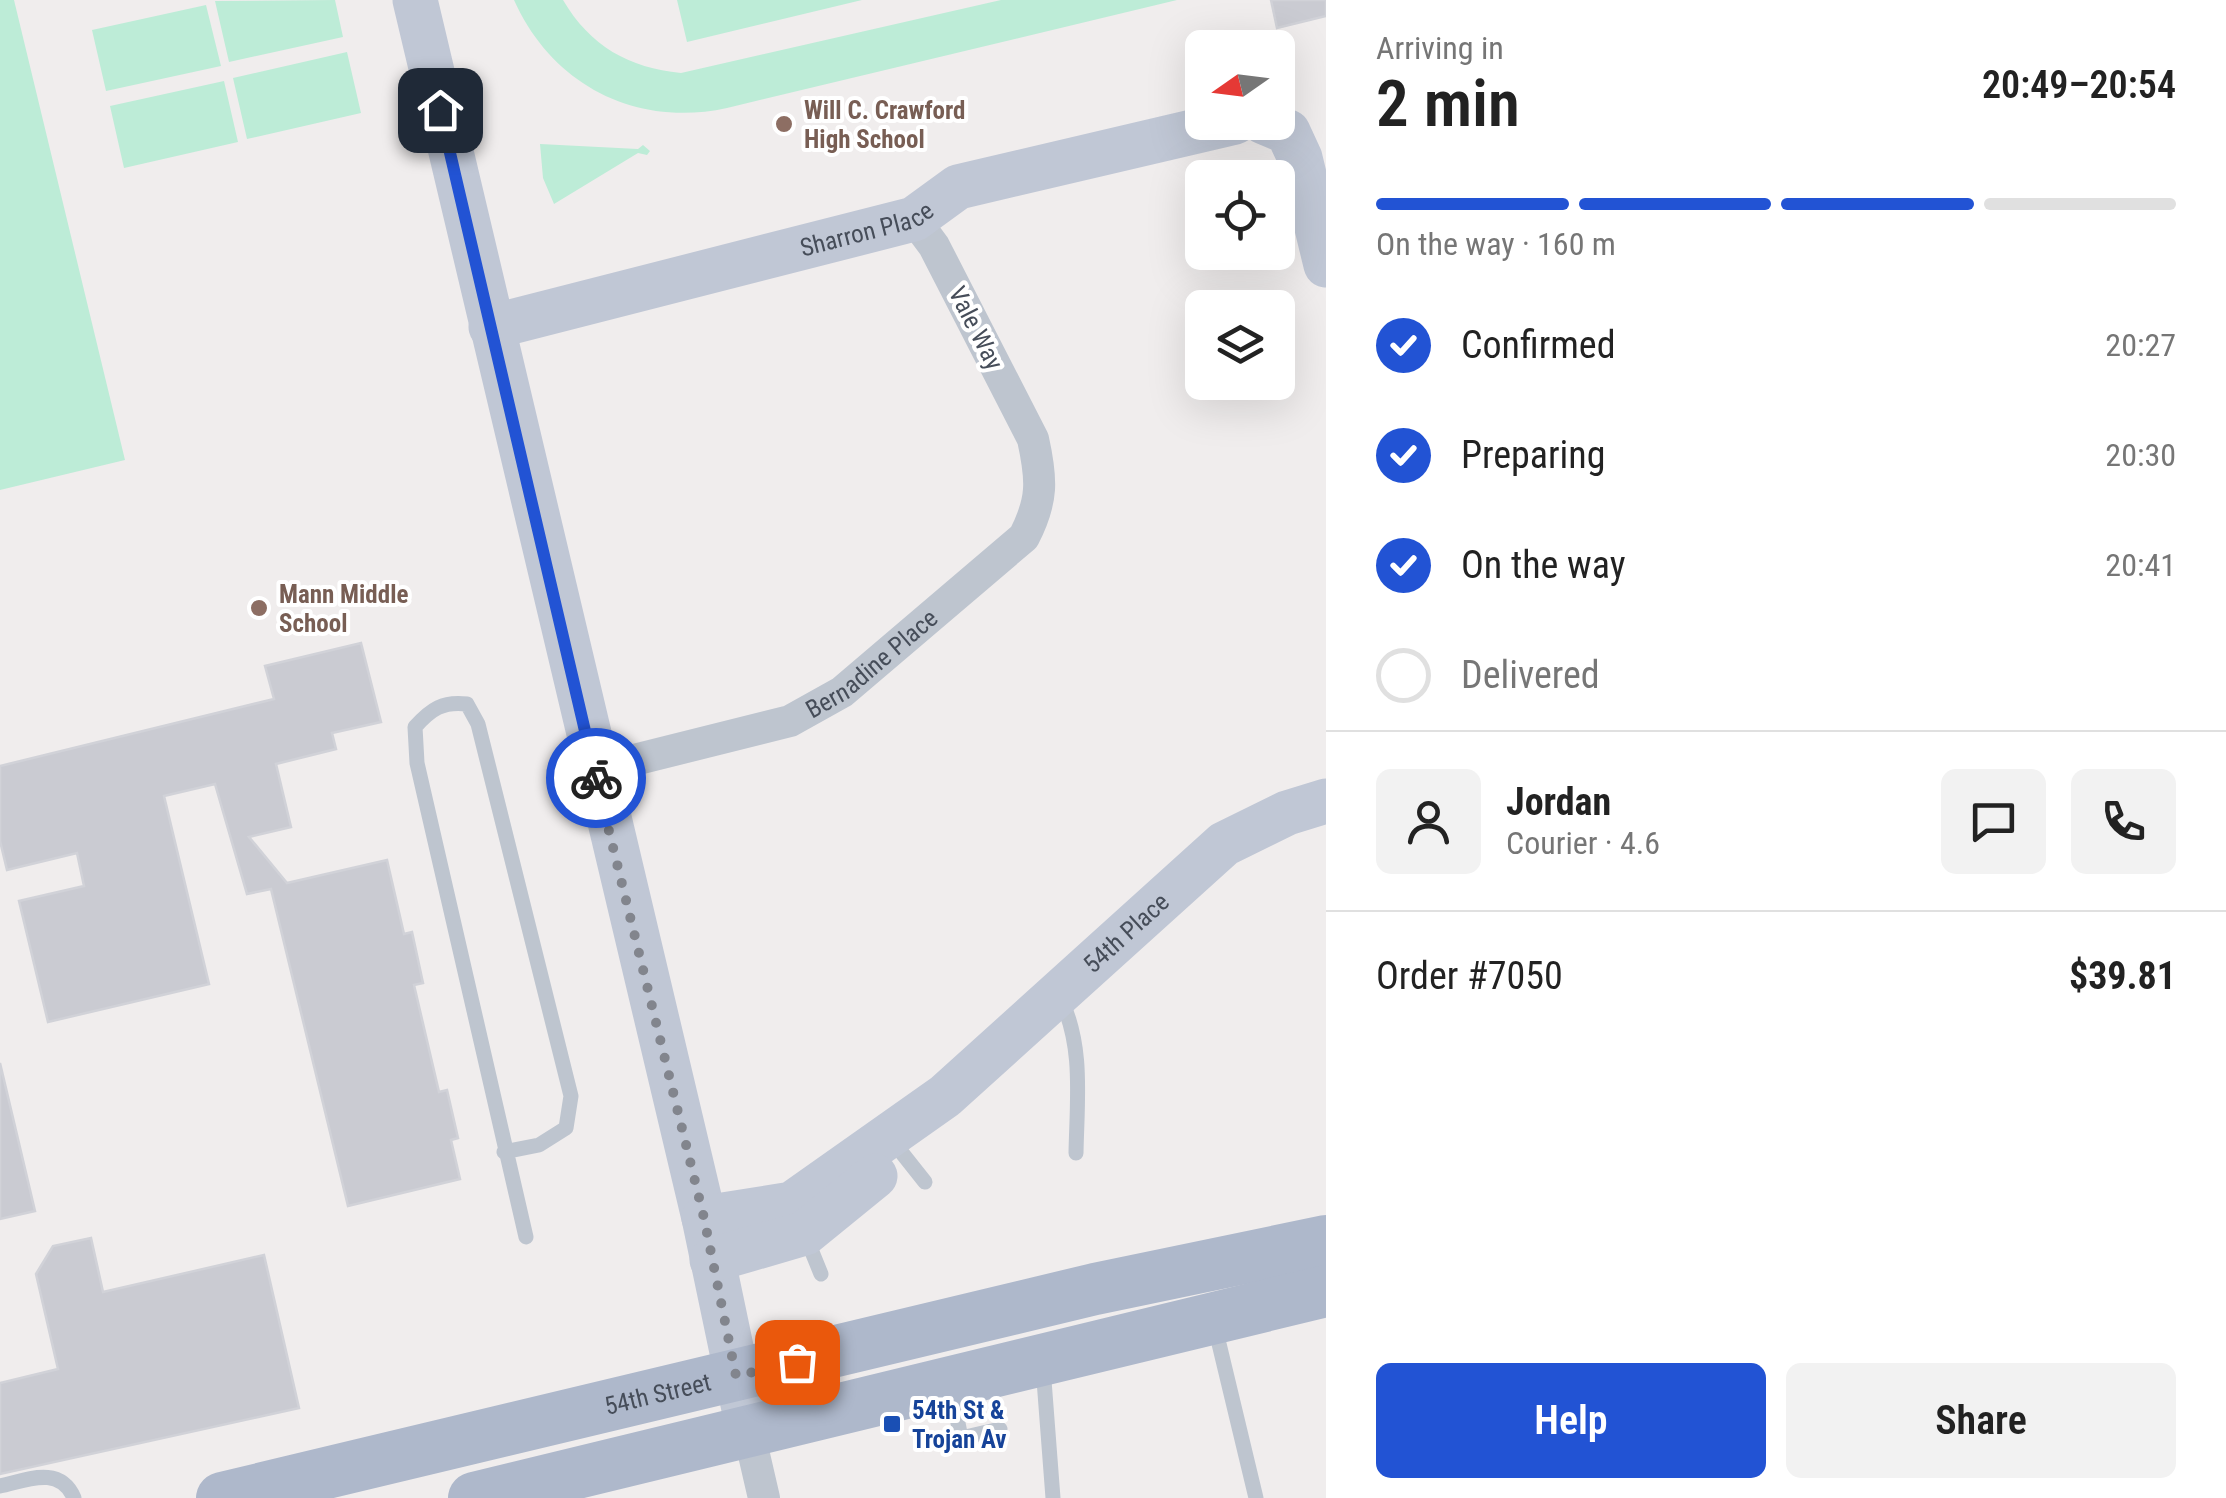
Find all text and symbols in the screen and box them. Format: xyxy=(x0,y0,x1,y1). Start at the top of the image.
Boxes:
text: Arriving in xyxy=(1376,29,1504,67)
north arrow xyxy=(1185,30,1295,140)
map controls xyxy=(1185,30,1295,400)
text: 20:49–20:54 xyxy=(1982,63,2176,107)
text: 2 min xyxy=(1376,66,1520,142)
pin xyxy=(398,68,483,153)
icon: home xyxy=(413,83,468,138)
place label: Will C. Crawford High School xyxy=(804,96,966,154)
marker: Will C. Crawford High School xyxy=(773,113,795,135)
button: locate xyxy=(1185,160,1295,270)
street label: Sharron Place xyxy=(797,195,939,262)
text: On the way · 160 m xyxy=(1376,225,1616,263)
street label: Vale Way xyxy=(943,282,1009,374)
button: layers xyxy=(1185,290,1295,400)
icon: check xyxy=(1376,318,1431,373)
text: Confirmed xyxy=(1461,323,1616,367)
text: 20:27 xyxy=(2105,326,2176,364)
icon: check xyxy=(1376,428,1431,483)
text: Preparing xyxy=(1461,433,1606,477)
text: 20:30 xyxy=(2105,436,2176,474)
icon: check xyxy=(1376,538,1431,593)
text: On the way xyxy=(1461,543,1626,587)
text: 20:41 xyxy=(2105,546,2176,584)
place label: Mann Middle School xyxy=(279,580,408,638)
marker: Mann Middle School xyxy=(248,597,270,619)
street label: Bernadine Place xyxy=(801,603,943,724)
text: Delivered xyxy=(1461,653,1600,697)
courier xyxy=(546,728,646,828)
icon: bike xyxy=(569,751,624,806)
button: person xyxy=(1376,769,1481,874)
button: chat xyxy=(1941,769,2046,874)
button: phone xyxy=(2071,769,2176,874)
text: Jordan xyxy=(1506,780,1611,824)
text: Courier · 4.6 xyxy=(1506,824,1660,862)
street label: 54th Place xyxy=(1077,887,1174,979)
text: Order #7050 xyxy=(1376,954,1563,998)
text: $39.81 xyxy=(2069,954,2176,998)
pin xyxy=(755,1320,840,1405)
icon: bag xyxy=(770,1335,825,1390)
button: Help xyxy=(1376,1363,1766,1478)
button: Share xyxy=(1786,1363,2176,1478)
street label: 54th Street xyxy=(602,1367,714,1420)
place label: 54th St & Trojan Av xyxy=(912,1396,1007,1454)
marker: 54th St & Trojan Av xyxy=(881,1413,903,1435)

